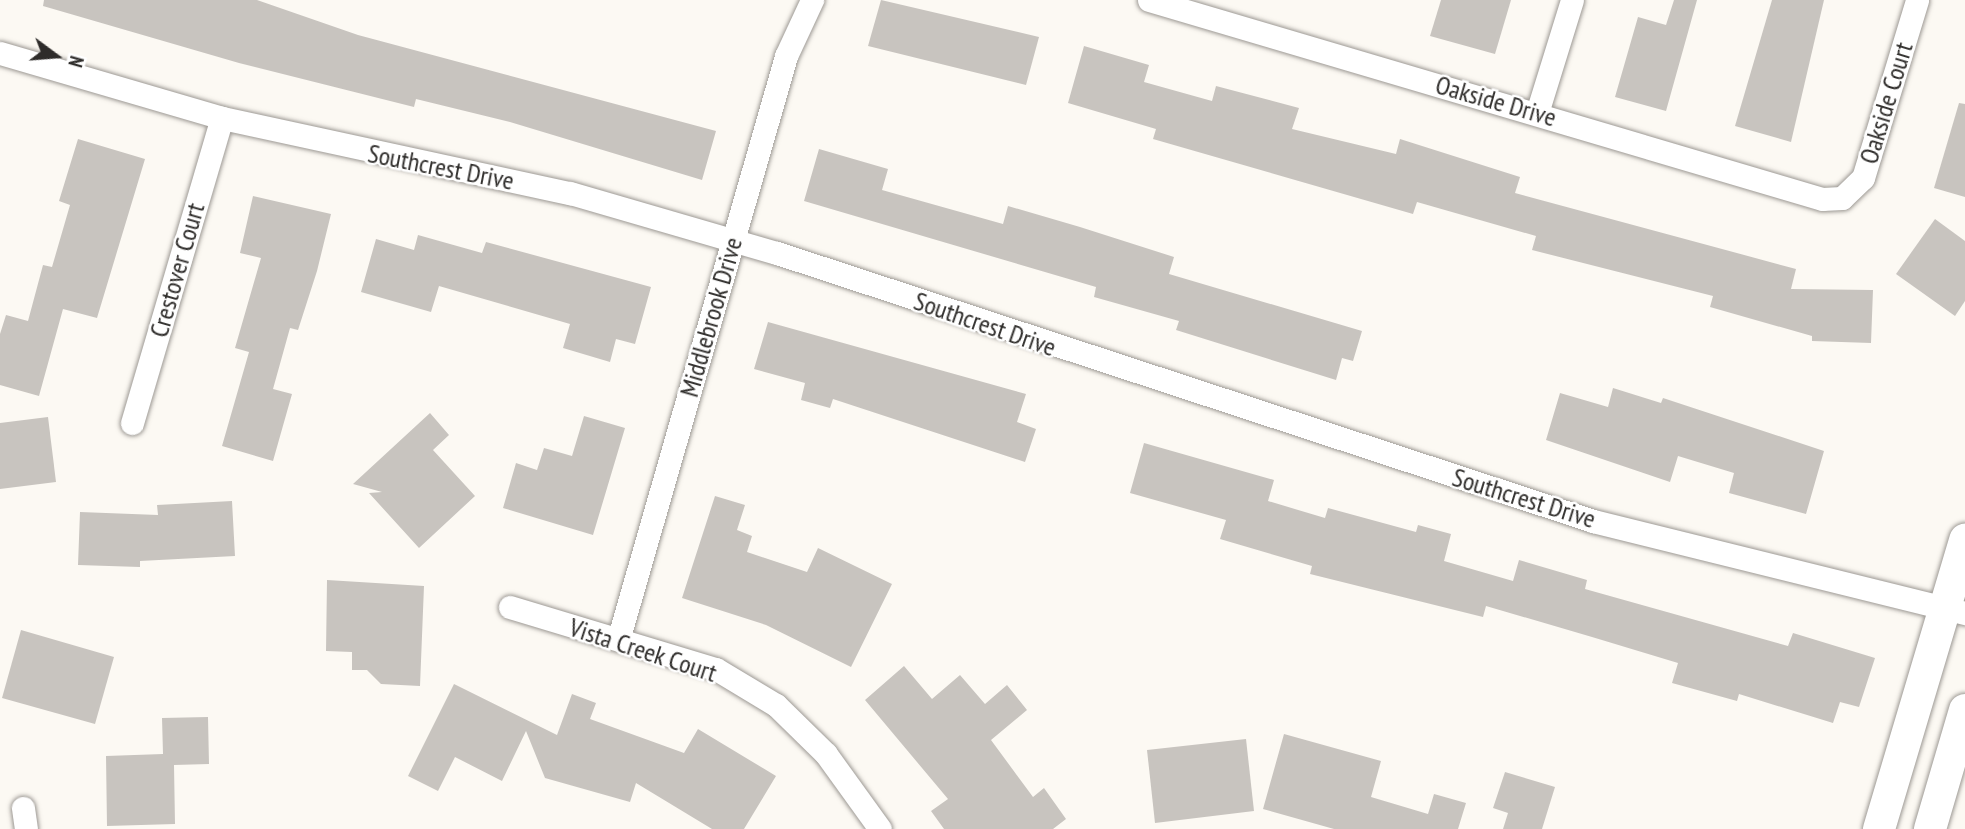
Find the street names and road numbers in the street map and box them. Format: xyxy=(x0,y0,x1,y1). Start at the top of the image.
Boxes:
street label: Oakside Court xyxy=(1853,39,1919,167)
street label: Oakside Drive xyxy=(1432,69,1560,133)
street label: Southcrest Drive xyxy=(365,138,517,196)
street label: Crestover Court xyxy=(143,199,211,341)
street label: Middlebrook Drive xyxy=(673,233,749,401)
street label: Southcrest Drive xyxy=(910,285,1060,363)
street label: Southcrest Drive xyxy=(1449,461,1599,535)
street label: Vista Creek Court xyxy=(565,611,721,689)

